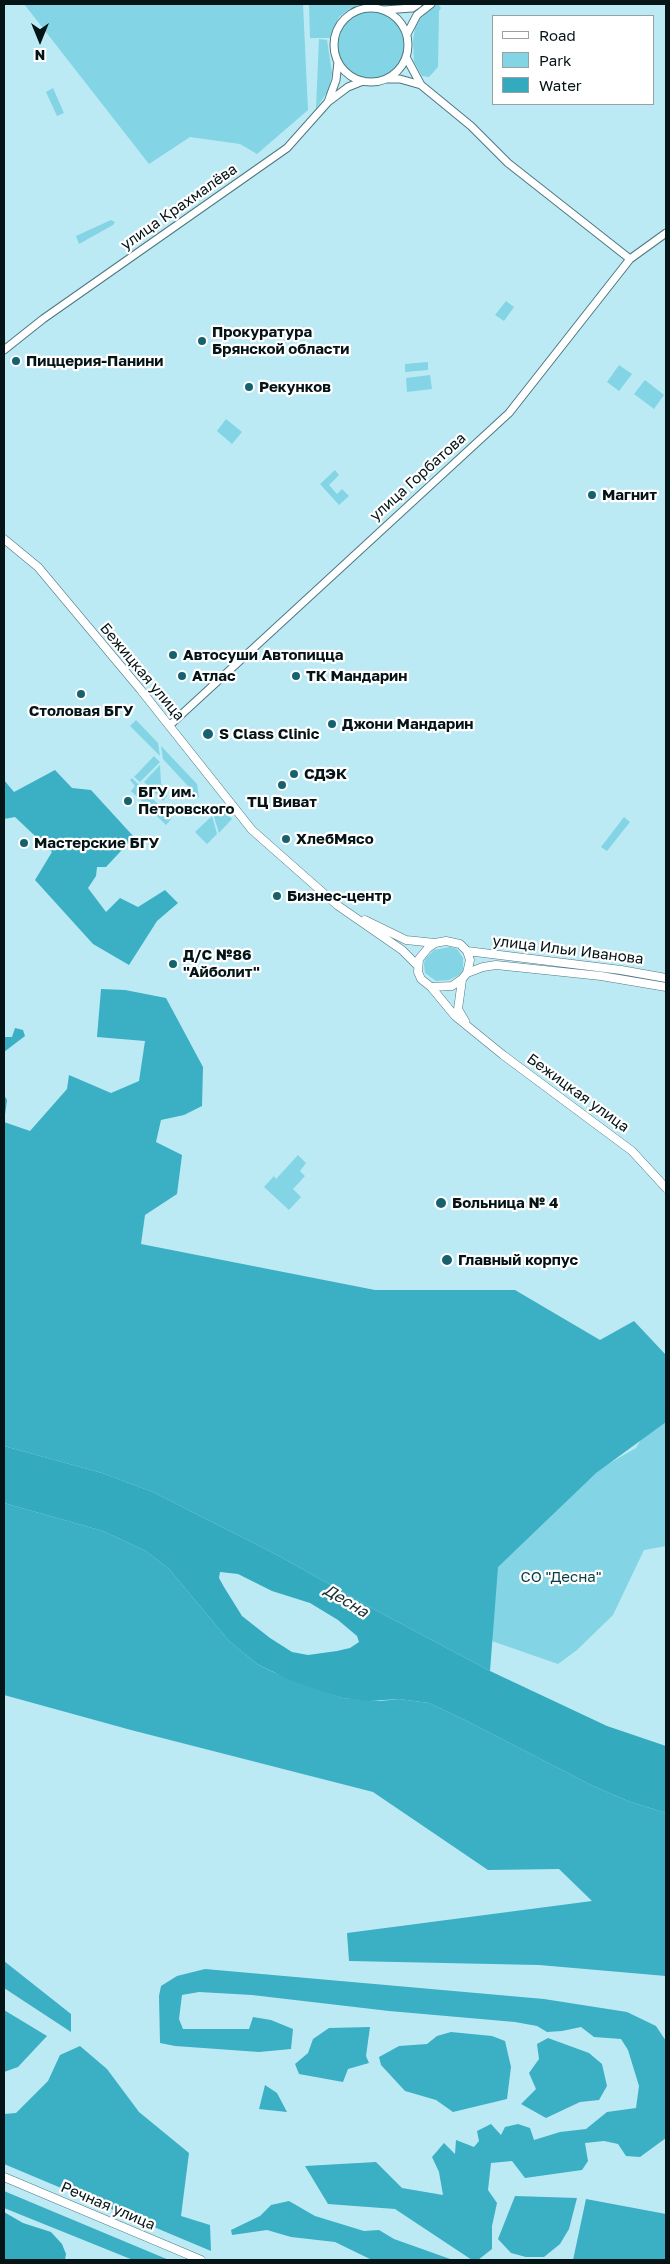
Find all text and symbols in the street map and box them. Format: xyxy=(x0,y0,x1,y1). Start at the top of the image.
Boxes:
north arrow xyxy=(15,15,65,65)
legend xyxy=(492,15,655,105)
text: Road xyxy=(539,26,576,44)
text: N xyxy=(35,47,45,64)
text: Park xyxy=(539,51,571,69)
text: Water xyxy=(539,76,582,94)
street label: улица Крахмалёва xyxy=(117,160,241,254)
place label: Прокуратура Брянской области xyxy=(212,323,349,358)
marker: Прокуратура Брянской области xyxy=(196,335,208,347)
place label: Пиццерия-Панини xyxy=(26,352,164,370)
marker: Пиццерия-Панини xyxy=(10,355,22,367)
place label: Рекунков xyxy=(259,378,331,396)
marker: Рекунков xyxy=(243,381,255,393)
street label: улица Горбатова xyxy=(366,429,470,525)
place label: Магнит xyxy=(602,486,657,504)
marker: Магнит xyxy=(586,489,598,501)
street label: Бежицкая улица xyxy=(96,619,188,725)
place label: Автосуши Автопицца xyxy=(183,646,343,664)
marker: Автосуши Автопицца xyxy=(167,649,179,661)
place label: Атлас xyxy=(192,667,236,685)
place label: ТК Мандарин xyxy=(306,667,407,685)
marker: Атлас xyxy=(176,670,188,682)
marker: ТК Мандарин xyxy=(290,670,302,682)
marker: Столовая БГУ xyxy=(75,688,87,700)
place label: Столовая БГУ xyxy=(29,702,133,720)
place label: Джони Мандарин xyxy=(342,715,473,733)
marker: Джони Мандарин xyxy=(326,718,338,730)
place label: S Class Clinic xyxy=(219,725,319,743)
marker: S Class Clinic xyxy=(201,727,215,741)
place label: СДЭК xyxy=(304,765,347,783)
marker: СДЭК xyxy=(288,768,300,780)
marker: ТЦ Виват xyxy=(276,779,288,791)
place label: БГУ им. Петровского xyxy=(138,783,234,818)
place label: ТЦ Виват xyxy=(247,793,317,811)
marker: БГУ им. Петровского xyxy=(122,795,134,807)
place label: ХлебМясо xyxy=(296,830,374,848)
marker: ХлебМясо xyxy=(280,833,292,845)
place label: Мастерские БГУ xyxy=(34,834,159,852)
marker: Мастерские БГУ xyxy=(18,837,30,849)
place label: Бизнес-центр xyxy=(287,887,391,905)
marker: Бизнес-центр xyxy=(271,890,283,902)
street label: улица Ильи Иванова xyxy=(491,932,645,968)
place label: Д/С №86 "Айболит" xyxy=(183,946,260,981)
marker: Д/С №86 "Айболит" xyxy=(167,958,179,970)
street label: Бежицкая улица xyxy=(523,1050,633,1136)
place label: Больница № 4 xyxy=(452,1194,558,1212)
marker: Больница № 4 xyxy=(434,1196,448,1210)
place label: Главный корпус xyxy=(458,1251,578,1269)
marker: Главный корпус xyxy=(440,1253,454,1267)
park label: СО "Десна" xyxy=(521,1568,601,1586)
water label: Десна xyxy=(320,1580,372,1622)
street label: Речная улица xyxy=(58,2178,158,2234)

